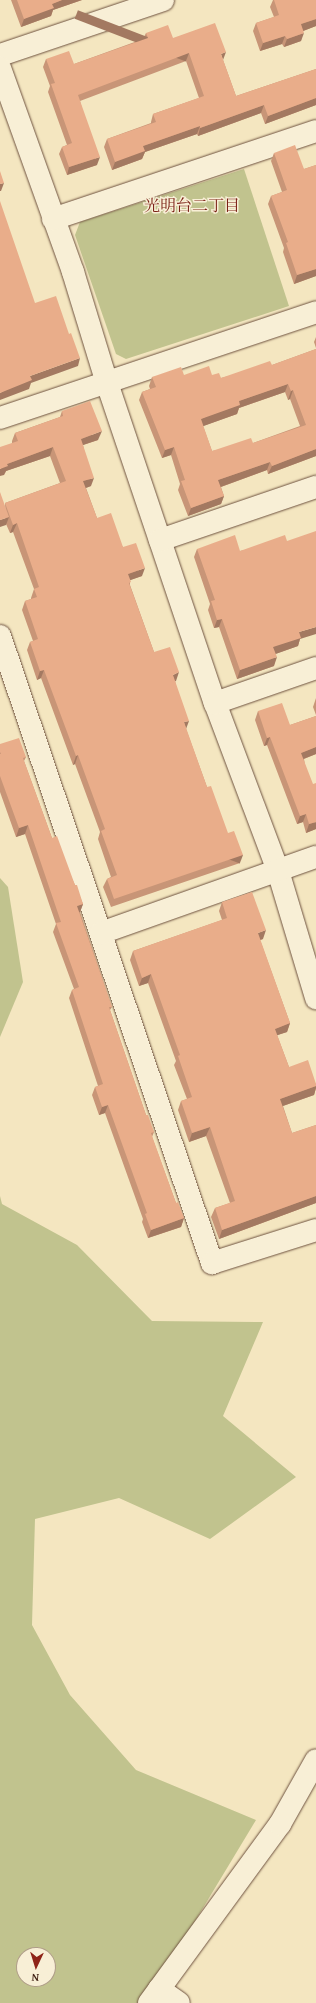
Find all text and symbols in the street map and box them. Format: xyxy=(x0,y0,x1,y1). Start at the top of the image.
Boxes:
district label: 光明台二丁目 xyxy=(144,195,240,215)
north arrow xyxy=(16,1947,56,1987)
text: N xyxy=(31,1970,39,1986)

